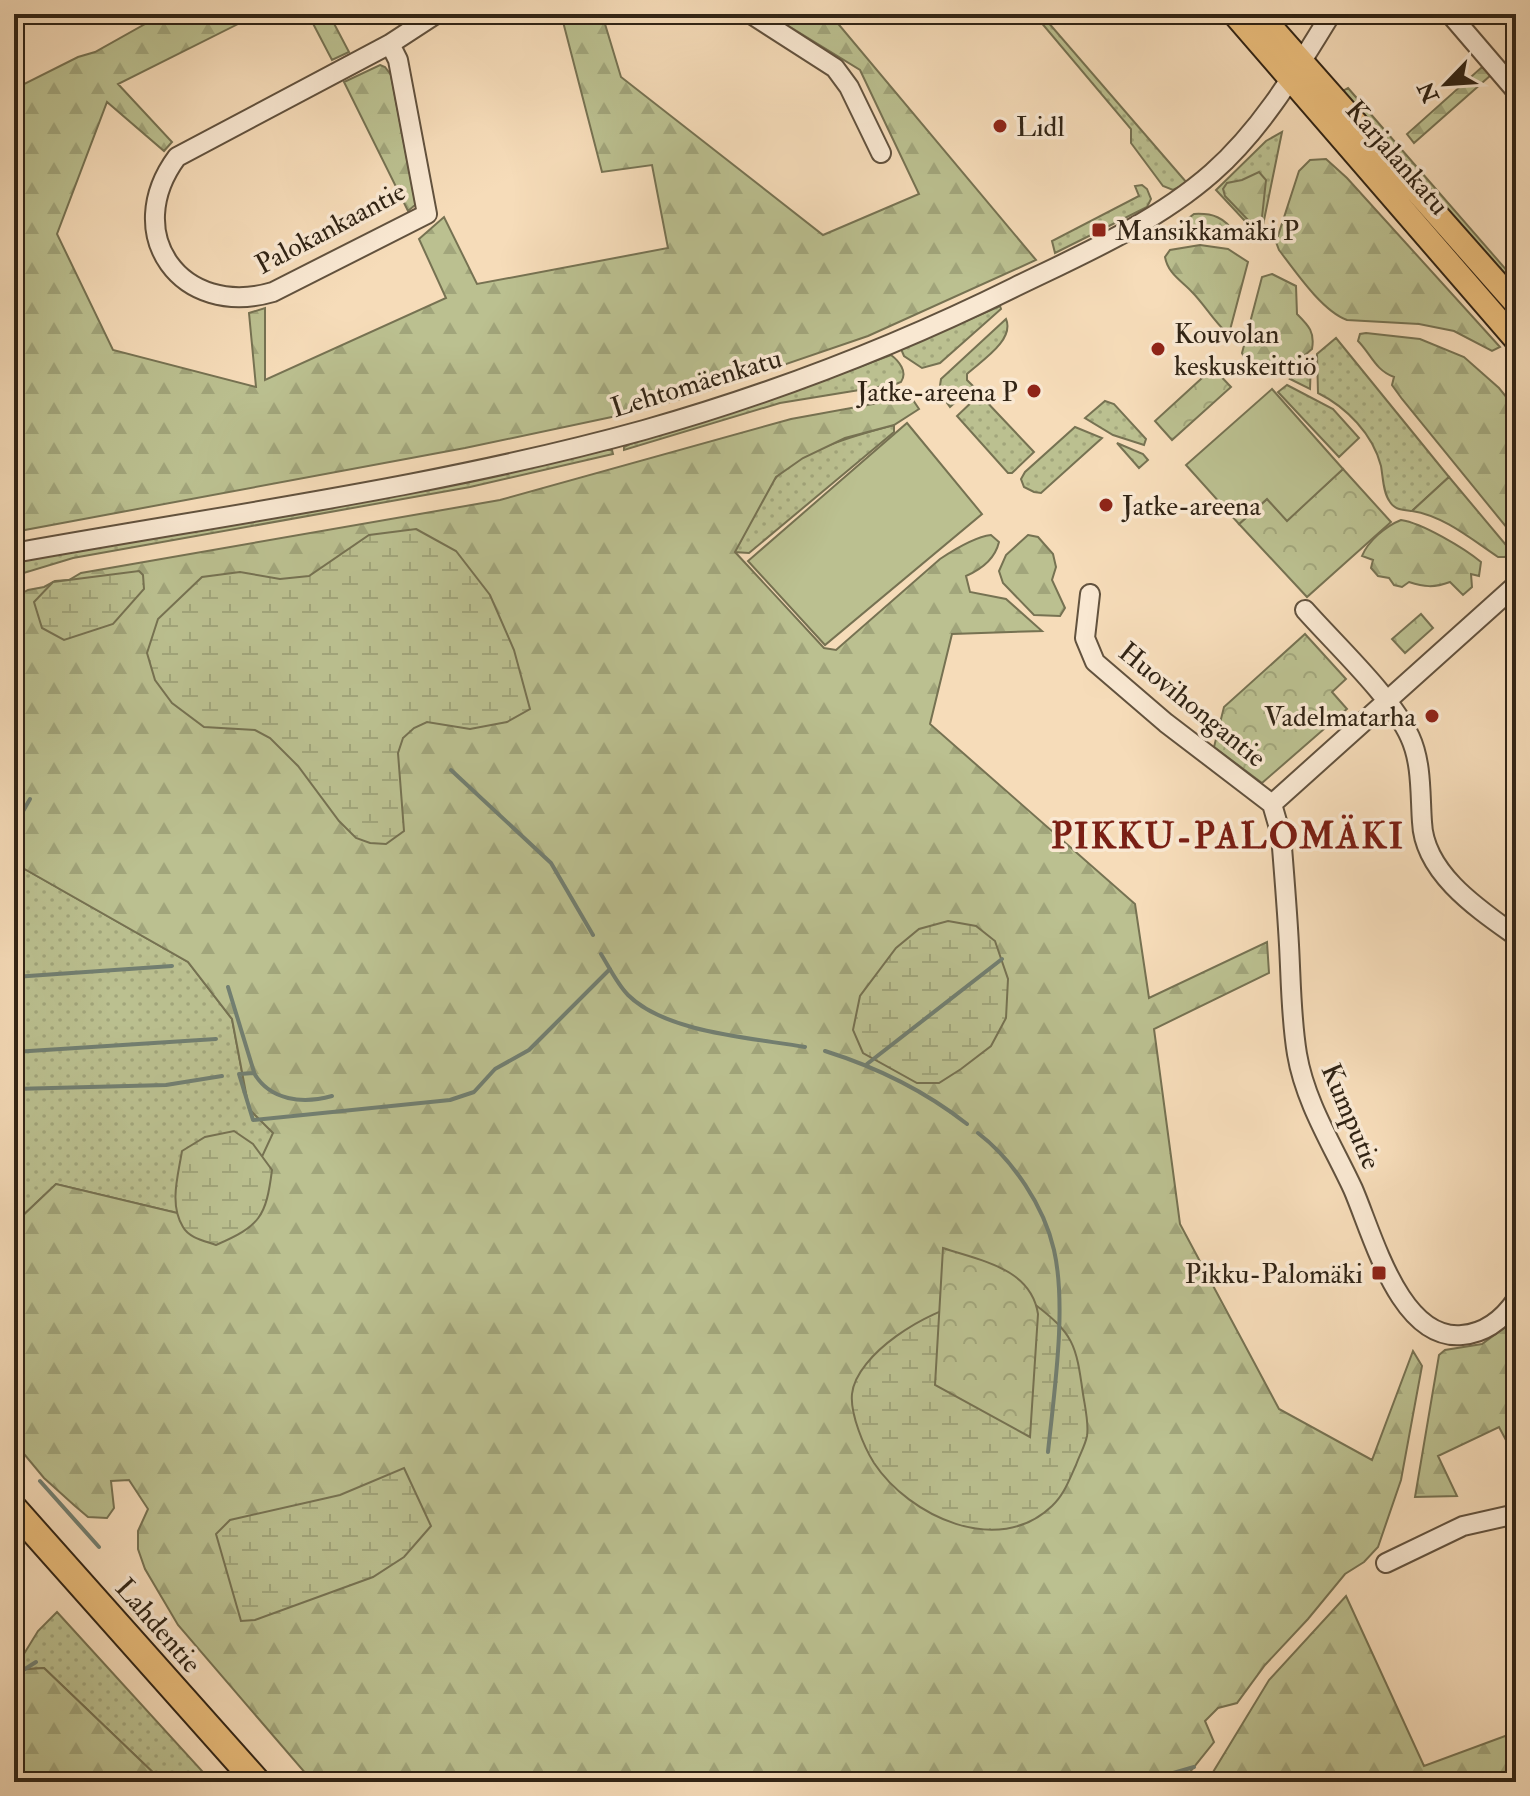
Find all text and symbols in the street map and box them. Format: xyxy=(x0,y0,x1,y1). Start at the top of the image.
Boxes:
north arrow xyxy=(1406,44,1486,124)
text: N xyxy=(1412,77,1446,108)
street label: Karjalankatu xyxy=(1337,93,1456,223)
place label: Lidl xyxy=(1016,110,1065,145)
marker: Lidl xyxy=(991,117,1009,135)
street label: Palokankaantie xyxy=(250,174,412,283)
place label: Mansikkamäki P xyxy=(1115,214,1299,249)
marker: Mansikkamäki P xyxy=(1090,221,1108,239)
place label: Kouvolan keskuskeittiö xyxy=(1174,317,1316,384)
marker: Kouvolan keskuskeittiö xyxy=(1149,340,1167,358)
street label: Lehtomäenkatu xyxy=(607,341,786,426)
place label: Jatke-areena P xyxy=(856,375,1018,410)
marker: Jatke-areena P xyxy=(1025,382,1043,400)
place label: Jatke-areena xyxy=(1121,489,1262,524)
marker: Jatke-areena xyxy=(1097,496,1115,514)
street label: Huovihongantie xyxy=(1111,635,1273,776)
place label: Vadelmatarha xyxy=(1264,700,1416,735)
marker: Vadelmatarha xyxy=(1423,707,1441,725)
district label: PIKKU-PALOMÄKI xyxy=(1051,814,1405,859)
street label: Kumputie xyxy=(1313,1058,1389,1175)
place label: Pikku-Palomäki xyxy=(1185,1257,1363,1292)
marker: Pikku-Palomäki xyxy=(1370,1264,1388,1282)
street label: Lahdentie xyxy=(107,1571,209,1681)

